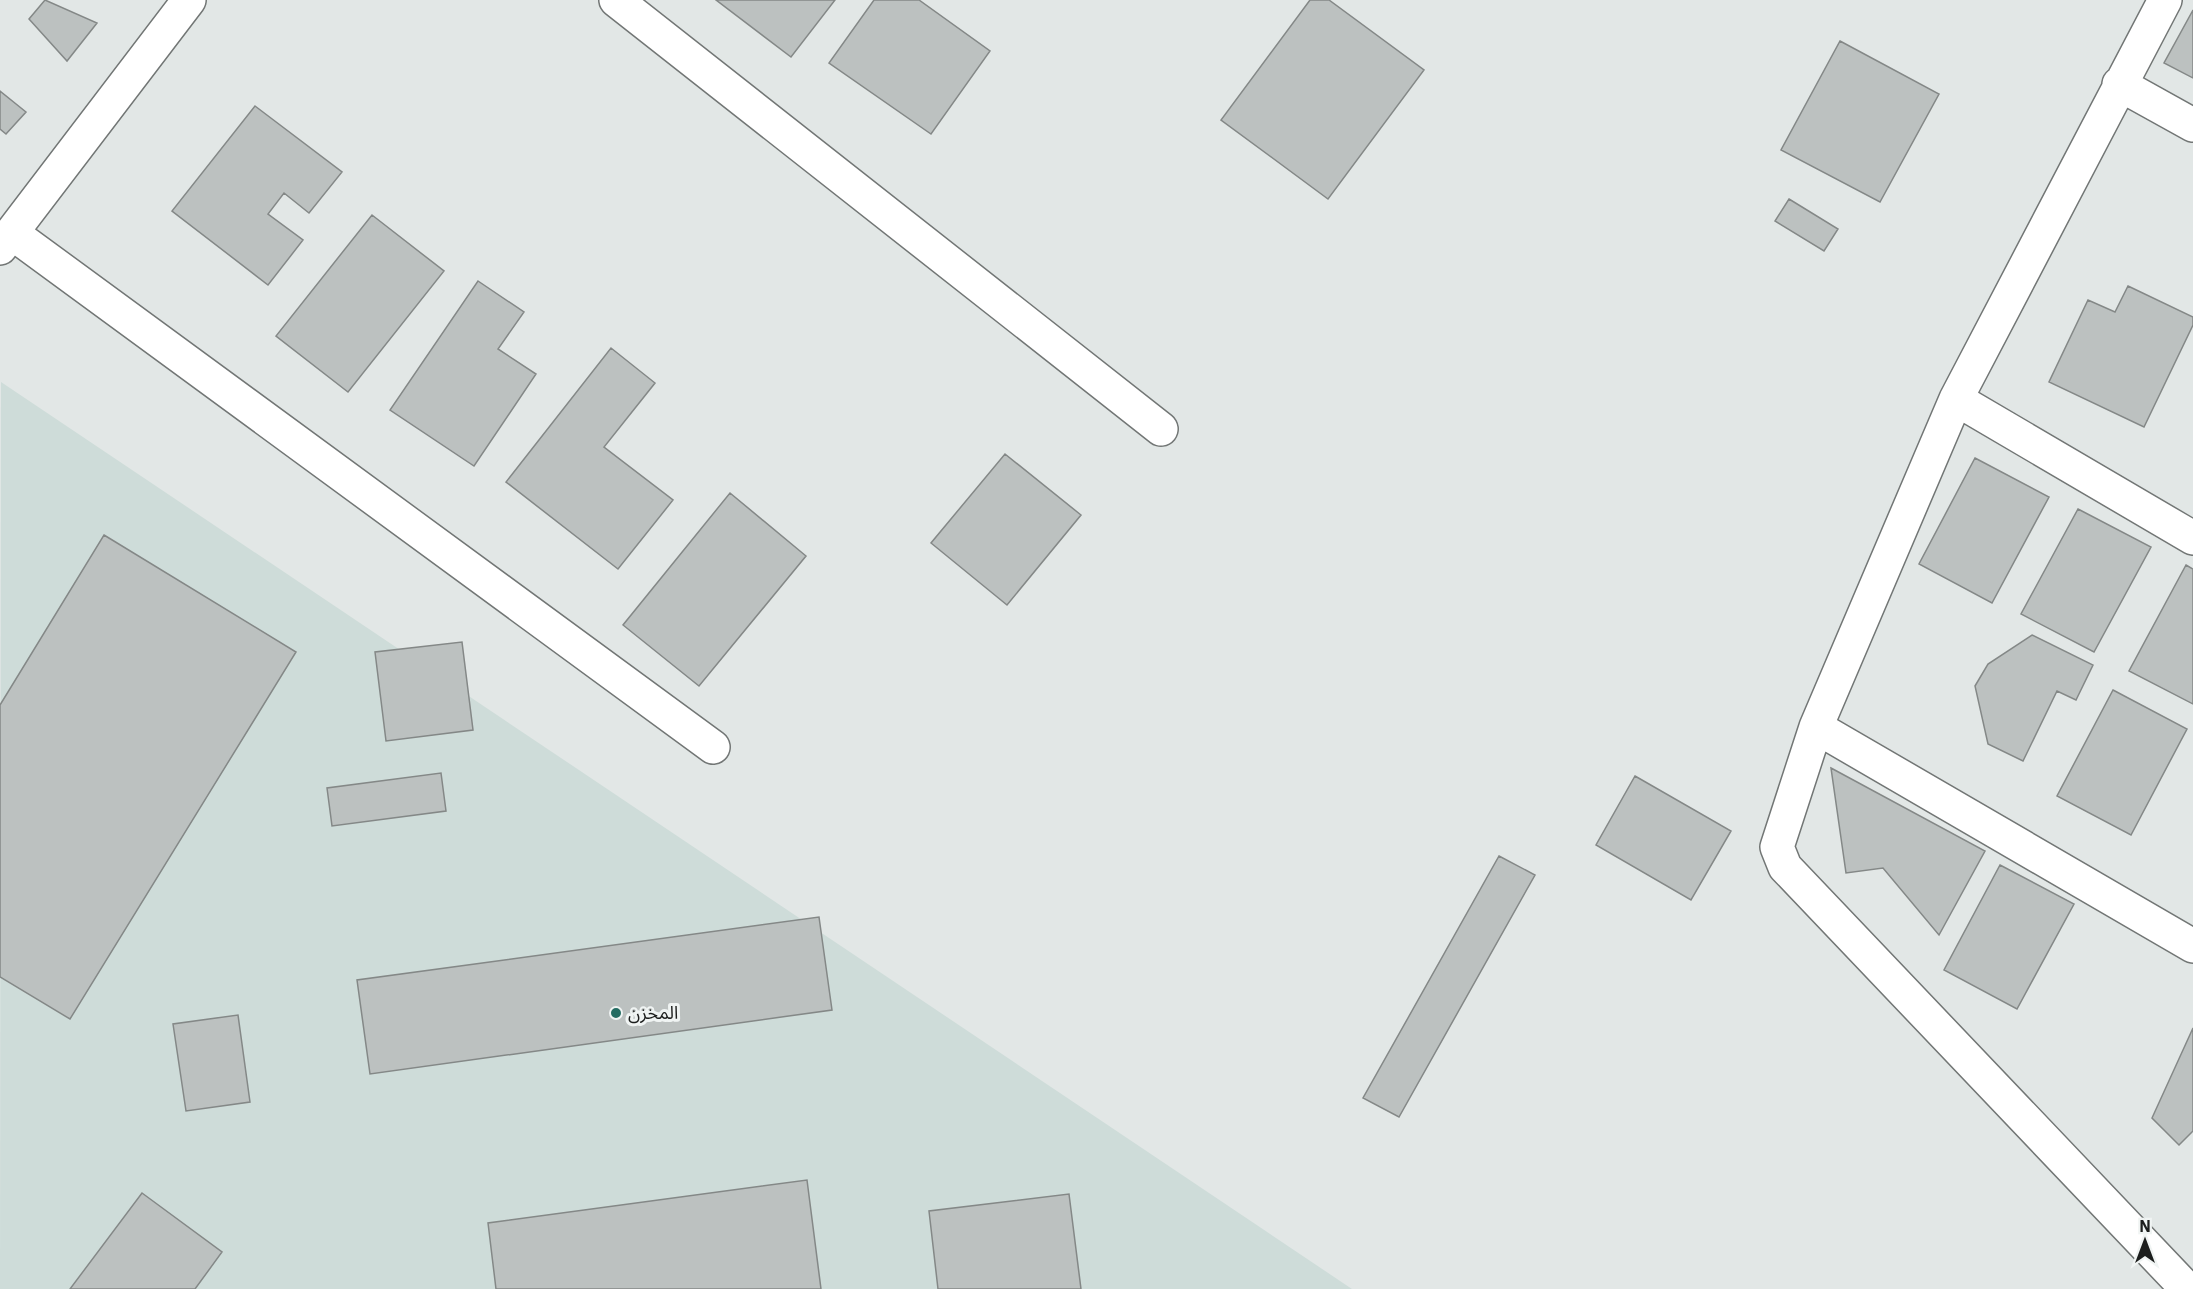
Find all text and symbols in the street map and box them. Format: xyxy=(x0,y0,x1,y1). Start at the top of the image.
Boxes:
place label: المخزن xyxy=(628,1001,678,1024)
marker: المخزن xyxy=(609,1006,623,1020)
north arrow xyxy=(2115,1211,2175,1271)
text: N xyxy=(2139,1216,2151,1236)

